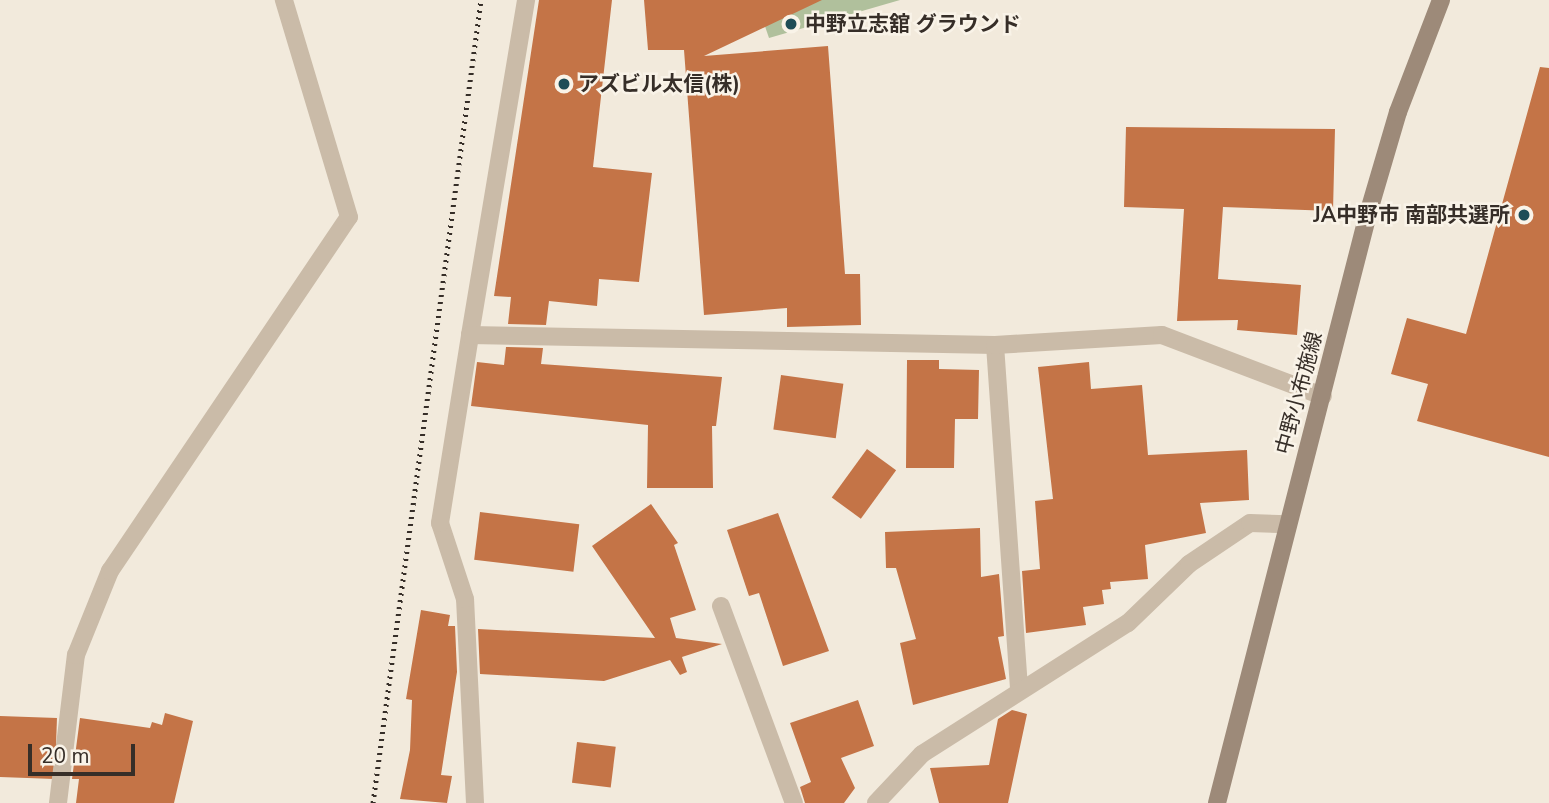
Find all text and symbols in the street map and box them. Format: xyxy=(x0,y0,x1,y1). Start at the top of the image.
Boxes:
place label: 中野立志舘 グラウンド xyxy=(805,11,1021,37)
marker: 中野立志舘 グラウンド xyxy=(783,16,799,32)
place label: アズビル太信(株) xyxy=(578,71,740,97)
marker: アズビル太信(株) xyxy=(556,76,572,92)
place label: JA中野市 南部共選所 xyxy=(1313,202,1510,228)
marker: JA中野市 南部共選所 xyxy=(1516,207,1532,223)
street label: 中野小布施線 xyxy=(1271,329,1327,457)
scale bar xyxy=(32,730,138,774)
text: 20 m xyxy=(41,742,90,770)

